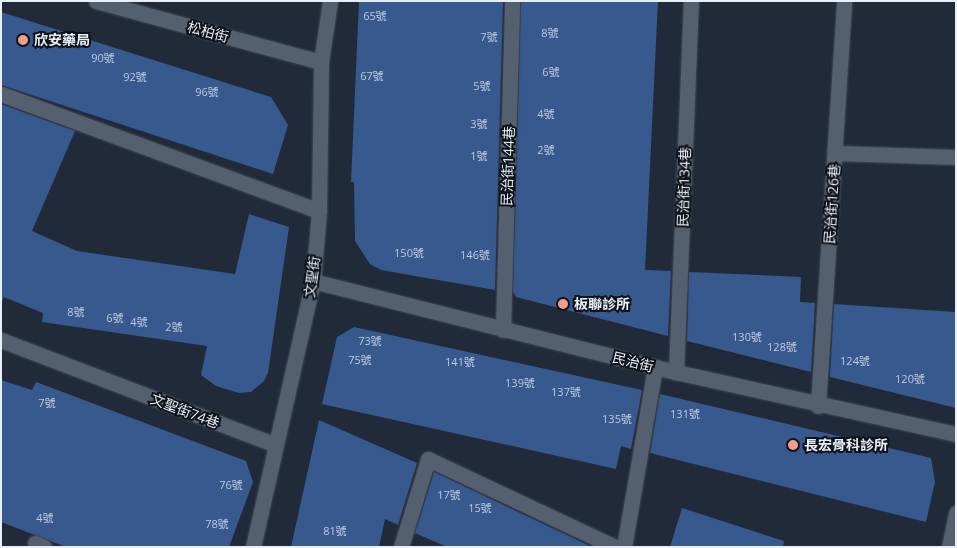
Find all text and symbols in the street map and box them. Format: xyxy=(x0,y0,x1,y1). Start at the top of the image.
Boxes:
house number: 65號 xyxy=(363,9,387,23)
street label: 松柏街 xyxy=(186,18,230,46)
house number: 8號 xyxy=(541,26,559,40)
house number: 7號 xyxy=(480,30,498,44)
place label: 欣安藥局 xyxy=(34,32,90,48)
marker: 欣安藥局 xyxy=(16,33,30,47)
house number: 90號 xyxy=(91,51,115,65)
house number: 6號 xyxy=(542,65,560,79)
house number: 67號 xyxy=(360,69,384,83)
house number: 92號 xyxy=(123,70,147,84)
house number: 5號 xyxy=(473,79,491,93)
house number: 96號 xyxy=(195,85,219,99)
house number: 4號 xyxy=(537,107,555,121)
house number: 3號 xyxy=(470,117,488,131)
street label: 民治街144巷 xyxy=(498,126,518,206)
house number: 2號 xyxy=(537,143,555,157)
street label: 民治街134巷 xyxy=(674,147,694,227)
house number: 1號 xyxy=(470,149,488,163)
street label: 民治街126巷 xyxy=(821,164,843,244)
house number: 150號 xyxy=(394,246,424,260)
house number: 146號 xyxy=(460,248,490,262)
street label: 文聖街 xyxy=(301,255,323,299)
place label: 板聯診所 xyxy=(574,296,630,312)
marker: 板聯診所 xyxy=(556,297,570,311)
house number: 8號 xyxy=(67,305,85,319)
house number: 6號 xyxy=(106,311,124,325)
house number: 4號 xyxy=(130,315,148,329)
house number: 2號 xyxy=(165,320,183,334)
house number: 130號 xyxy=(732,330,762,344)
house number: 73號 xyxy=(358,334,382,348)
house number: 128號 xyxy=(767,340,797,354)
street label: 民治街 xyxy=(611,349,655,375)
house number: 75號 xyxy=(348,353,372,367)
house number: 124號 xyxy=(840,354,870,368)
house number: 141號 xyxy=(445,355,475,369)
house number: 120號 xyxy=(895,372,925,386)
house number: 139號 xyxy=(505,376,535,390)
house number: 137號 xyxy=(551,385,581,399)
street label: 文聖街74巷 xyxy=(148,390,222,432)
house number: 7號 xyxy=(38,396,56,410)
house number: 131號 xyxy=(670,407,700,421)
house number: 135號 xyxy=(602,412,632,426)
place label: 長宏骨科診所 xyxy=(804,437,888,453)
marker: 長宏骨科診所 xyxy=(786,438,800,452)
house number: 76號 xyxy=(219,478,243,492)
house number: 17號 xyxy=(437,488,461,502)
house number: 15號 xyxy=(468,501,492,515)
house number: 4號 xyxy=(36,511,54,525)
house number: 78號 xyxy=(205,517,229,531)
house number: 81號 xyxy=(323,524,347,538)

